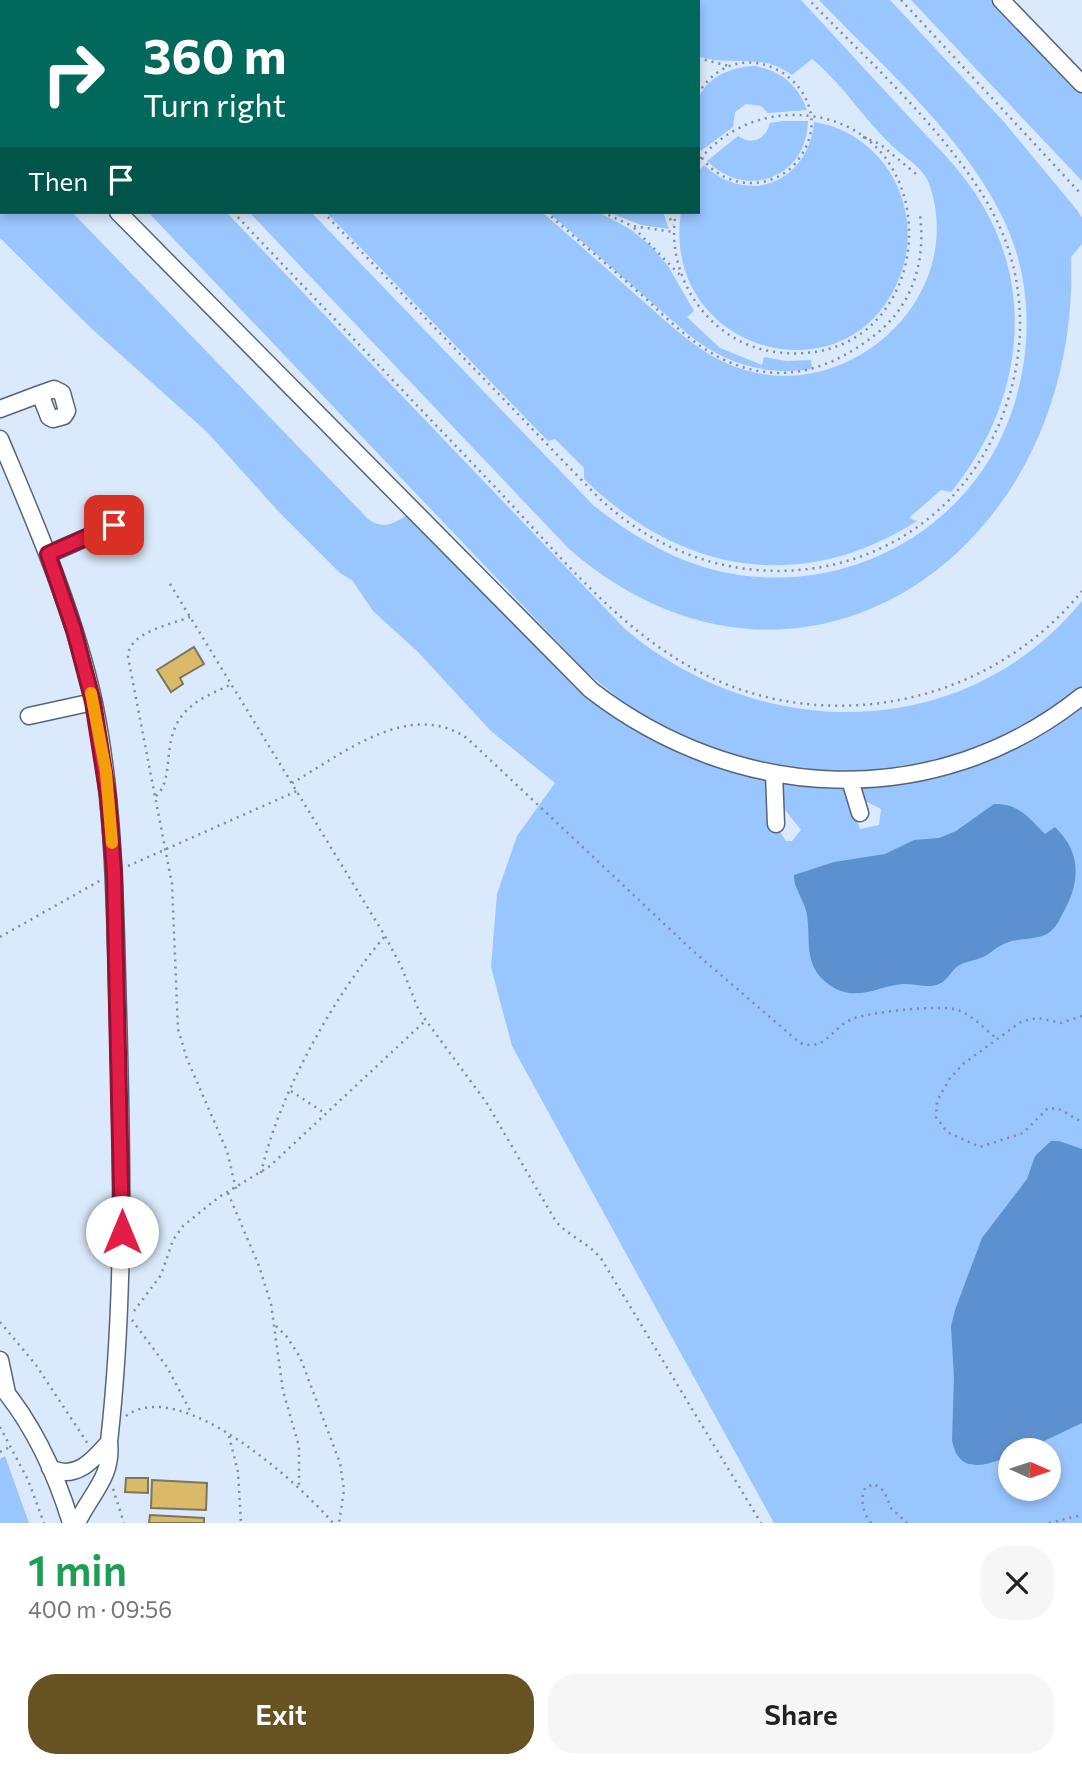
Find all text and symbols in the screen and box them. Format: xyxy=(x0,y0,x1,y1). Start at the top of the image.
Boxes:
text: 360 m xyxy=(143,24,286,84)
icon: right xyxy=(28,28,119,119)
text: Turn right xyxy=(143,84,286,124)
icon: arrive xyxy=(102,161,140,199)
text: Then xyxy=(28,165,88,196)
pin xyxy=(84,495,144,555)
icon: arrive xyxy=(95,506,133,544)
position arrow xyxy=(85,1195,159,1269)
north arrow xyxy=(998,1438,1060,1502)
map controls xyxy=(998,1438,1061,1501)
text: 1 min xyxy=(28,1543,127,1595)
button: close xyxy=(980,1546,1054,1620)
text: 400 m · 09:56 xyxy=(28,1595,172,1623)
button: Exit xyxy=(28,1674,534,1754)
button: Share xyxy=(548,1674,1054,1754)

